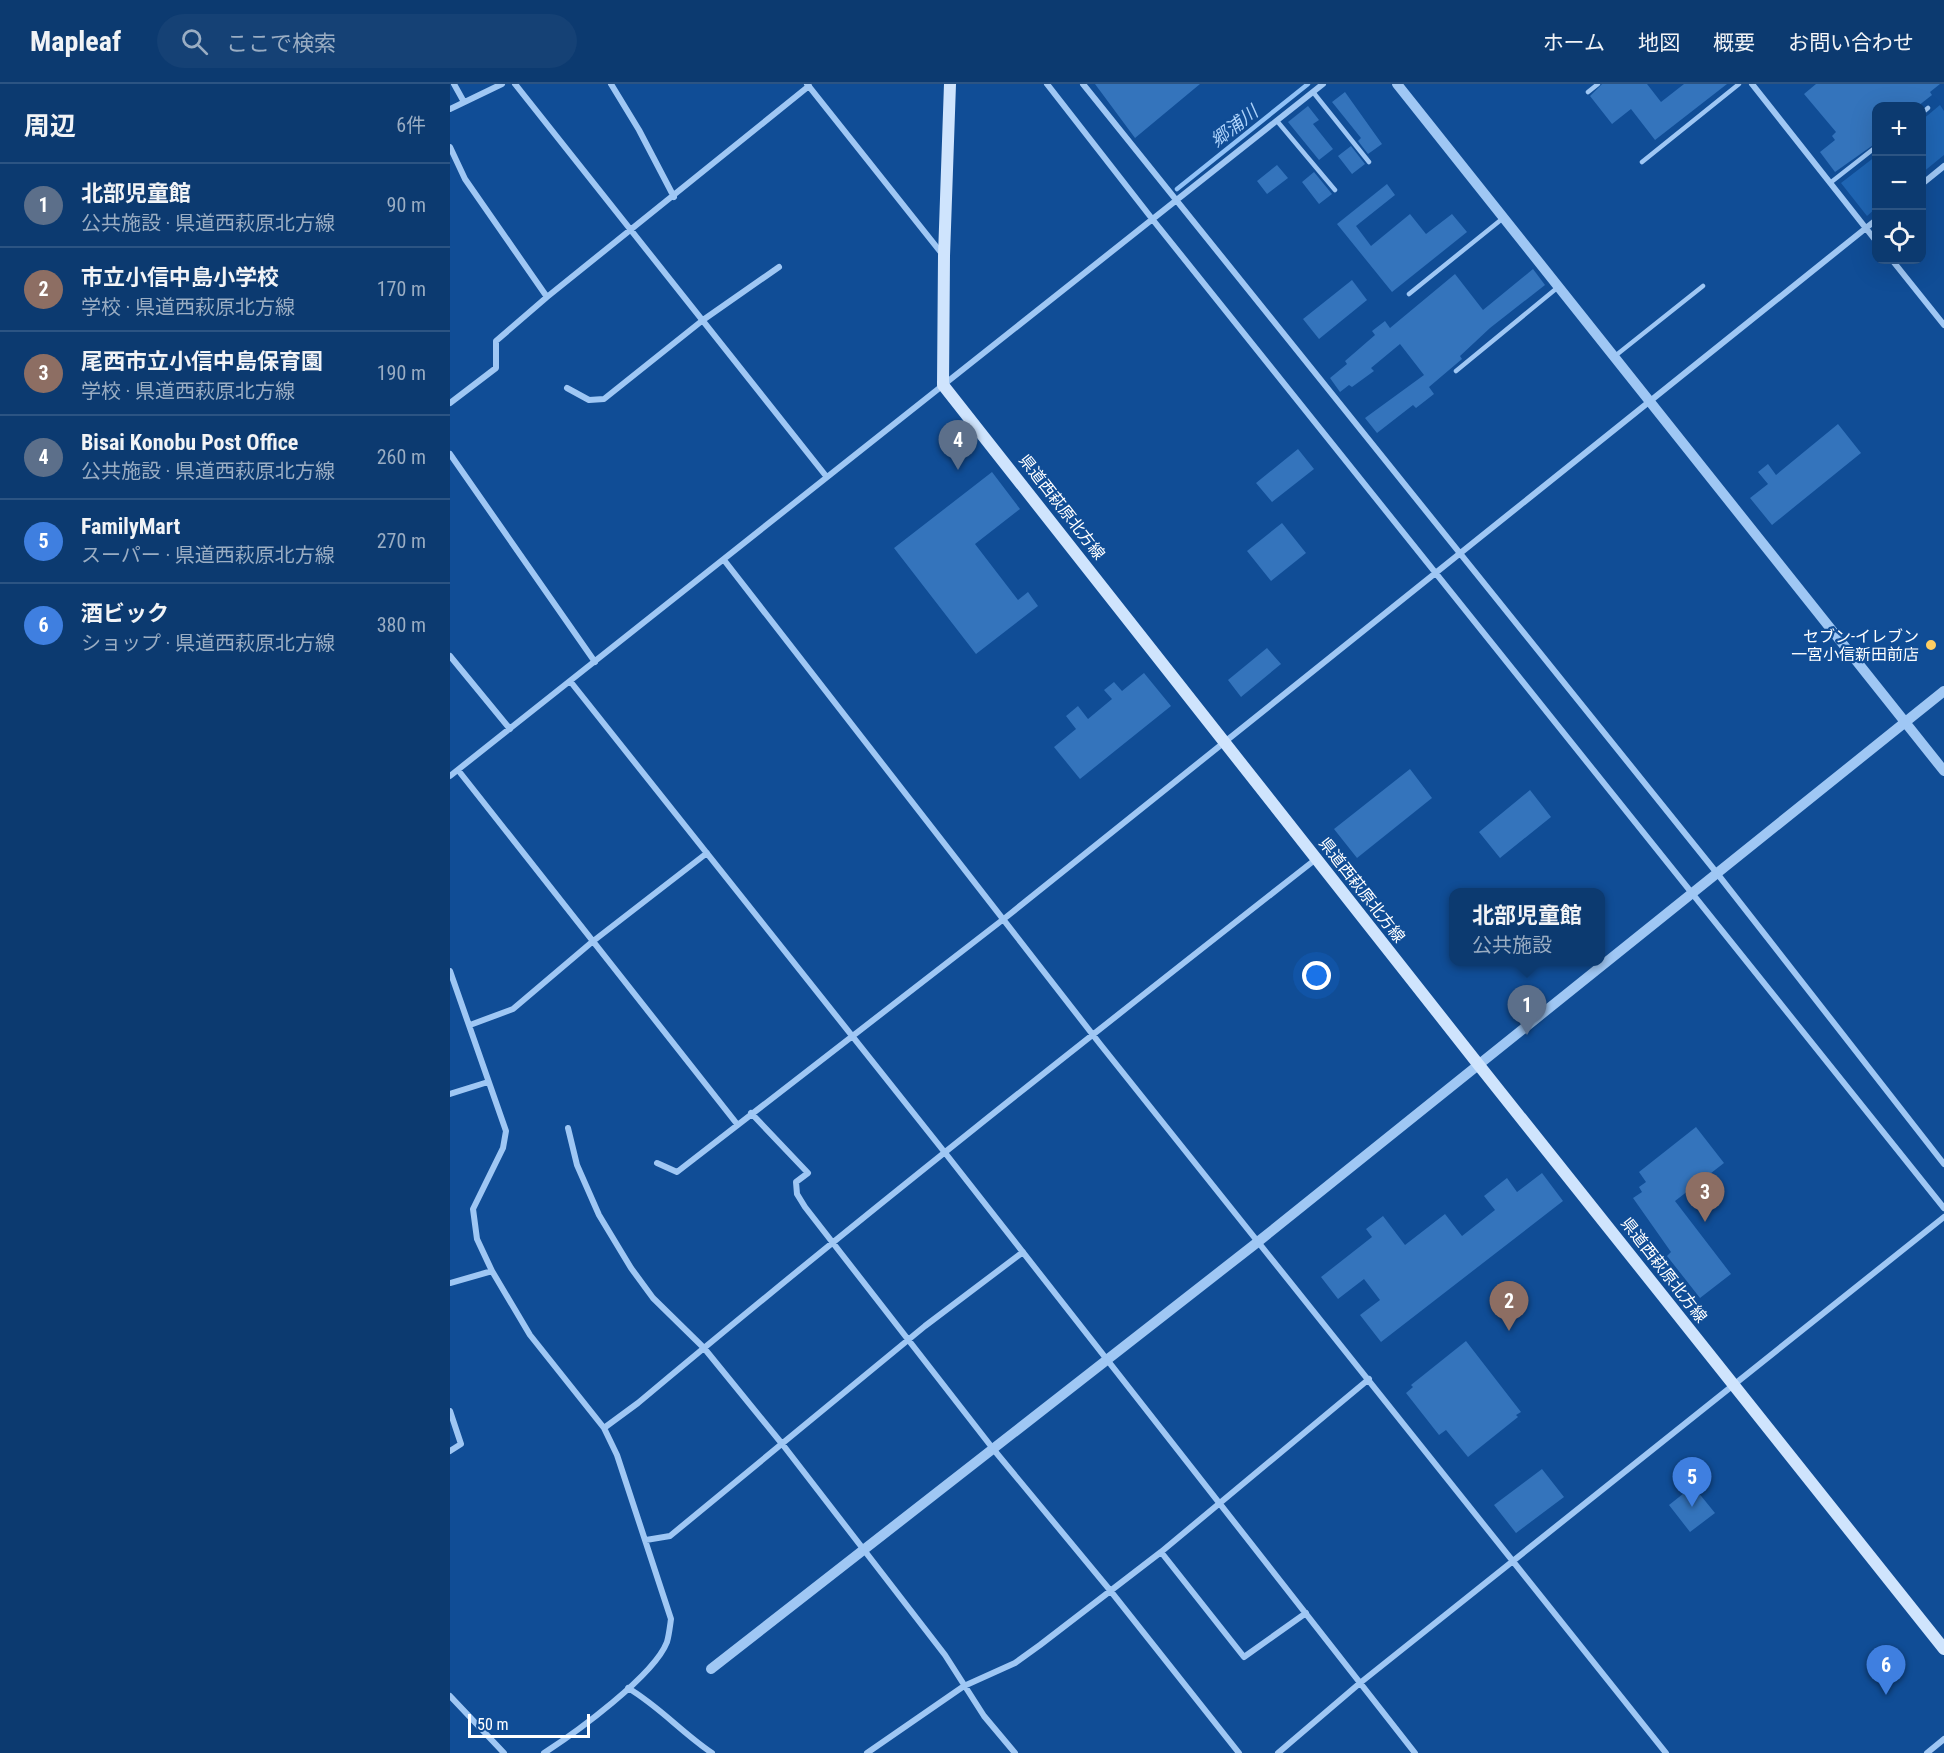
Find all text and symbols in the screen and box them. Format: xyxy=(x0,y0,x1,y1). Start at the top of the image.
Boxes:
search box xyxy=(157,14,577,68)
text: Mapleaf xyxy=(30,25,121,58)
icon: search xyxy=(178,25,211,58)
text: ここで検索 xyxy=(226,31,336,56)
text: ホーム xyxy=(1543,31,1605,55)
text: 地図 xyxy=(1638,31,1680,55)
text: 概要 xyxy=(1713,31,1755,55)
text: お問い合わせ xyxy=(1788,31,1914,55)
water label: 郷浦川 xyxy=(1206,100,1263,151)
map controls xyxy=(1872,102,1926,264)
button: + xyxy=(1872,102,1926,156)
text: 周辺 xyxy=(24,111,76,141)
text: 6件 xyxy=(396,113,426,137)
button: − xyxy=(1872,156,1926,210)
text: 北部児童館 xyxy=(81,181,191,206)
text: 1 xyxy=(38,193,49,217)
text: 90 m xyxy=(387,193,426,217)
button: locate xyxy=(1872,210,1926,264)
text: 公共施設 · 県道西萩原北方線 xyxy=(81,211,335,235)
text: 市立小信中島小学校 xyxy=(81,265,279,290)
text: 2 xyxy=(38,277,49,301)
text: 170 m xyxy=(377,277,426,301)
text: 学校 · 県道西萩原北方線 xyxy=(81,295,295,319)
text: 尾西市立小信中島保育園 xyxy=(81,349,323,374)
text: 3 xyxy=(38,361,49,385)
text: 190 m xyxy=(377,361,426,385)
text: 学校 · 県道西萩原北方線 xyxy=(81,379,295,403)
pin: 4 xyxy=(938,420,978,470)
text: Bisai Konobu Post Office xyxy=(81,430,298,455)
text: 4 xyxy=(38,445,49,469)
text: 260 m xyxy=(377,445,426,469)
street label: 県道西萩原北方線 xyxy=(1015,451,1109,563)
text: 公共施設 · 県道西萩原北方線 xyxy=(81,459,335,483)
text: FamilyMart xyxy=(81,514,180,539)
text: 5 xyxy=(38,529,49,553)
text: 270 m xyxy=(377,529,426,553)
text: スーパー · 県道西萩原北方線 xyxy=(81,543,335,567)
text: 酒ビック xyxy=(81,601,169,626)
text: 6 xyxy=(38,613,49,637)
text: 380 m xyxy=(377,613,426,637)
place label: セブン-イレブン 一宮小信新田前店 xyxy=(1791,627,1919,664)
text: ショップ · 県道西萩原北方線 xyxy=(81,631,335,655)
marker: セブン-イレブン 一宮小信新田前店 xyxy=(1924,638,1938,652)
street label: 県道西萩原北方線 xyxy=(1315,834,1409,946)
popup xyxy=(1449,888,1605,966)
text: 北部児童館 xyxy=(1472,903,1582,928)
text: 公共施設 xyxy=(1472,933,1552,957)
your location xyxy=(1302,961,1331,990)
pin: 1 xyxy=(1508,986,1546,1035)
pin: 3 xyxy=(1686,1172,1724,1222)
street label: 県道西萩原北方線 xyxy=(1617,1214,1711,1326)
pin: 2 xyxy=(1490,1282,1528,1331)
pin: 5 xyxy=(1672,1458,1712,1507)
pin: 6 xyxy=(1866,1646,1906,1695)
scale bar xyxy=(468,1711,590,1738)
text: 50 m xyxy=(477,1715,509,1734)

